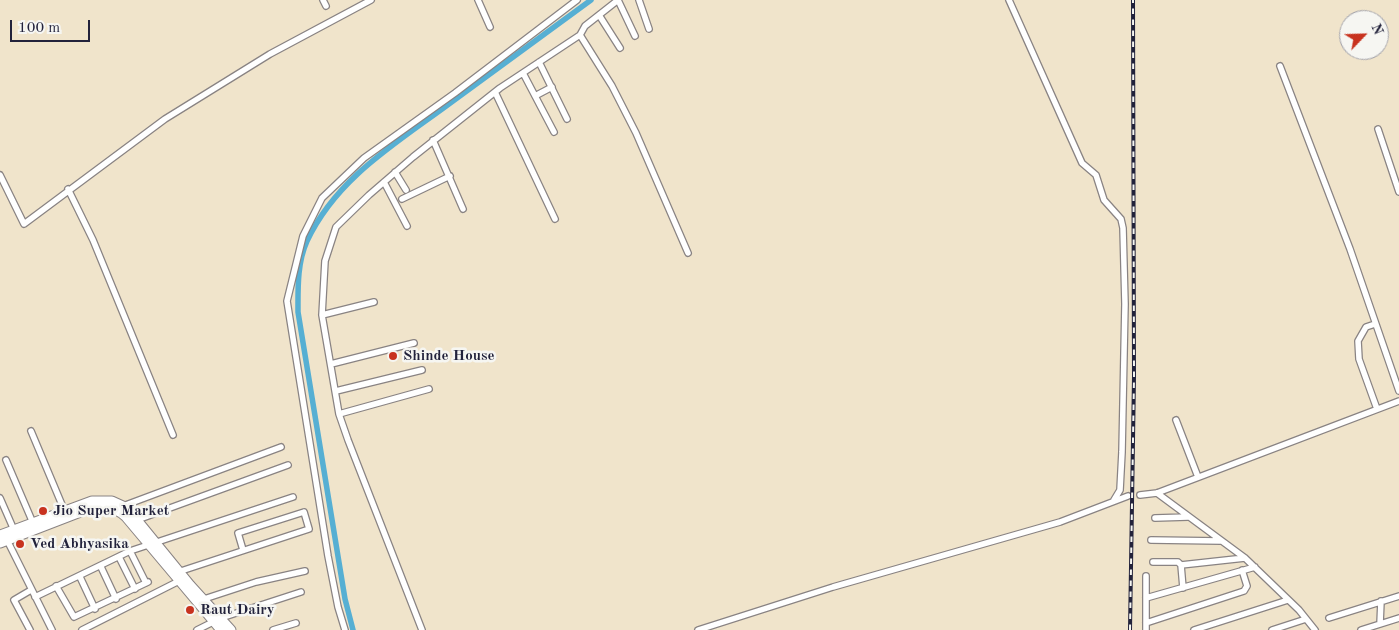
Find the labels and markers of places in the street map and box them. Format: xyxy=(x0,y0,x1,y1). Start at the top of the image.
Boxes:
place label: Shinde House xyxy=(403,347,495,365)
marker: Shinde House xyxy=(387,350,399,362)
place label: Jio Super Market xyxy=(53,502,169,520)
marker: Jio Super Market xyxy=(37,505,49,517)
place label: Ved Abhyasika xyxy=(30,535,129,553)
marker: Ved Abhyasika xyxy=(14,538,26,550)
place label: Raut Dairy xyxy=(200,601,275,619)
marker: Raut Dairy xyxy=(184,604,196,616)

